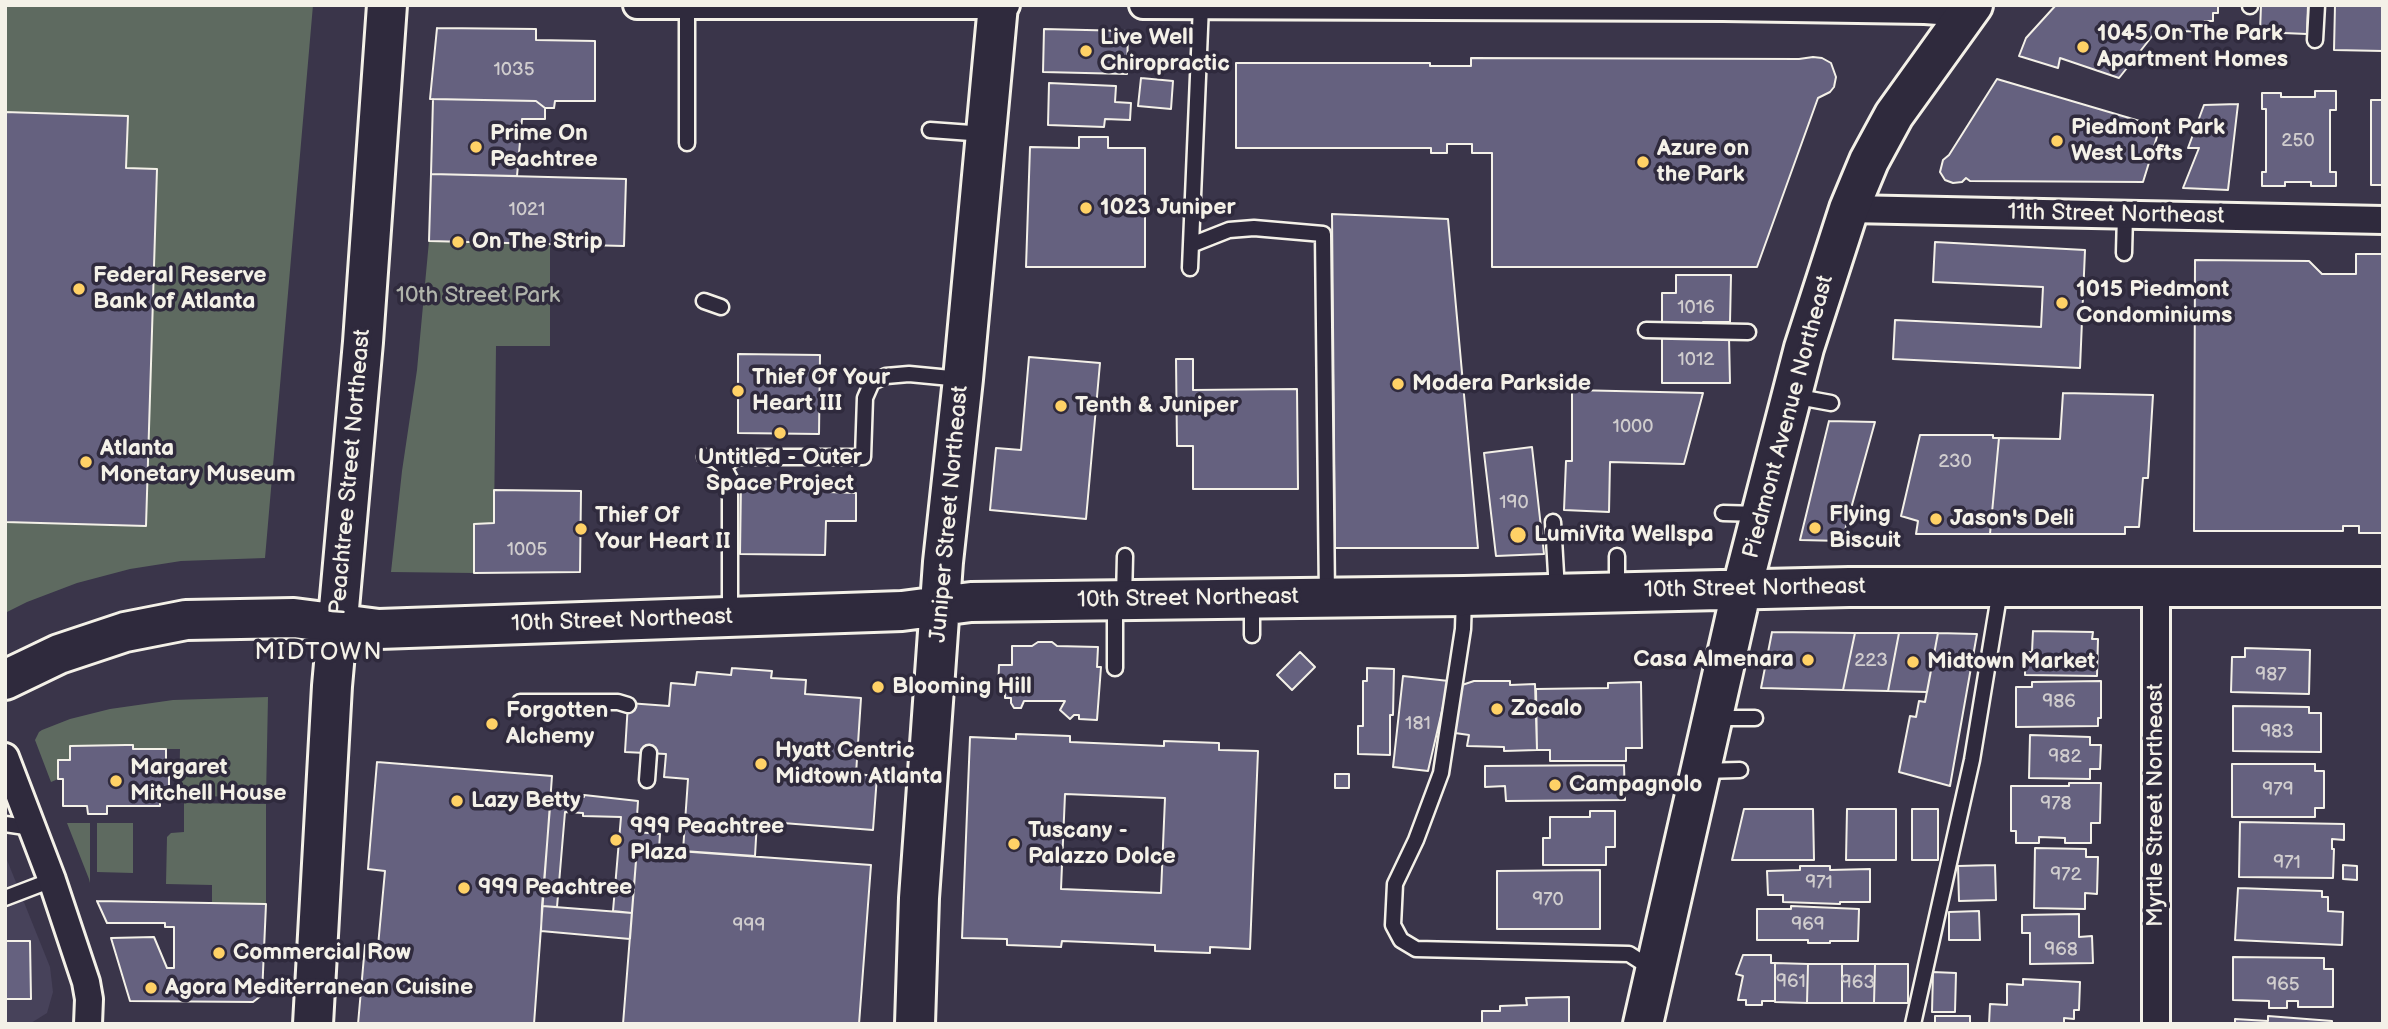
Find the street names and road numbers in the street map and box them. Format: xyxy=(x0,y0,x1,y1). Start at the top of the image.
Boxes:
street label: 11th Street Northeast xyxy=(2007,199,2225,231)
street label: Piedmont Avenue Northeast xyxy=(1738,272,1840,562)
street label: Peachtree Street Northeast xyxy=(325,328,377,616)
street label: Juniper Street Northeast xyxy=(925,384,975,644)
street label: 10th Street Northeast xyxy=(1644,573,1866,605)
street label: 10th Street Northeast xyxy=(1077,583,1299,615)
street label: 10th Street Northeast xyxy=(511,603,733,639)
street label: Myrtle Street Northeast xyxy=(2142,683,2170,927)

